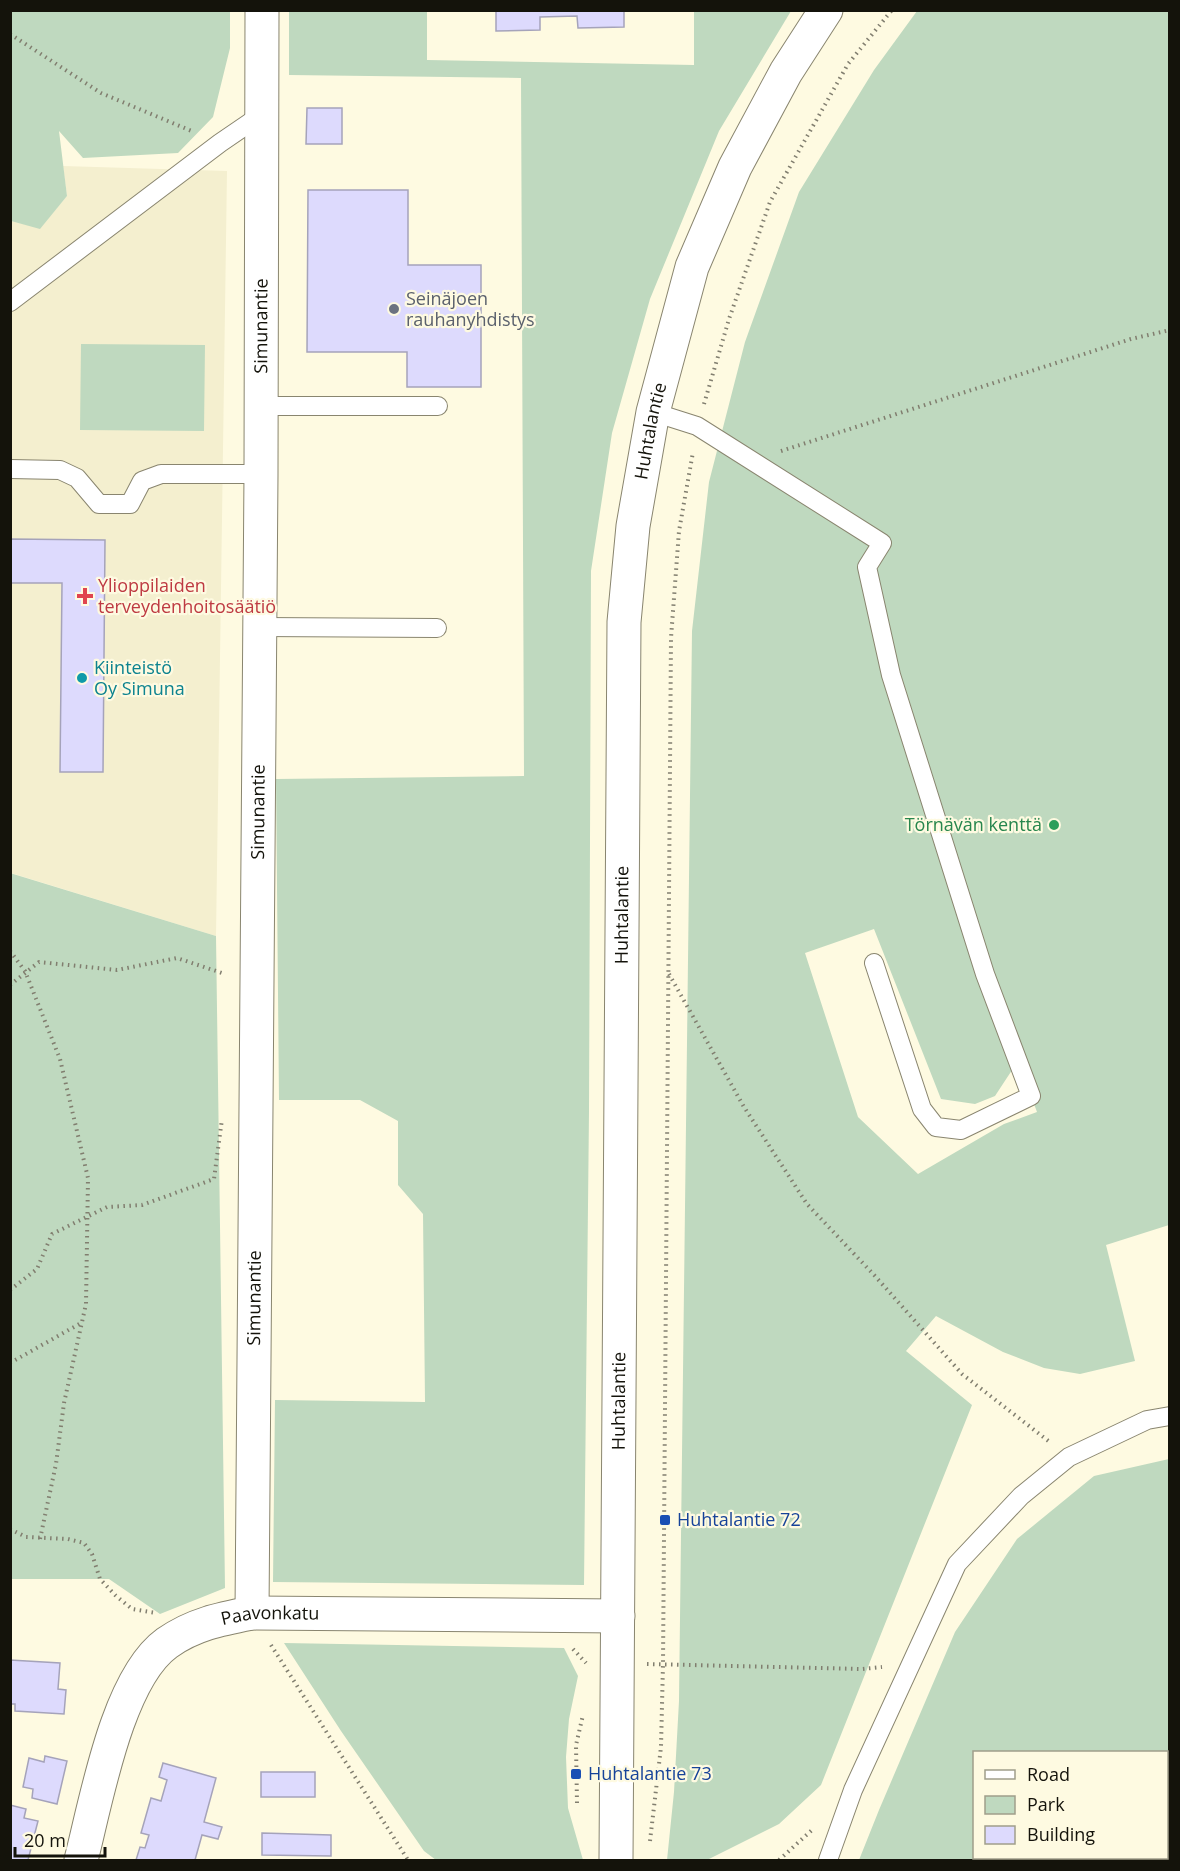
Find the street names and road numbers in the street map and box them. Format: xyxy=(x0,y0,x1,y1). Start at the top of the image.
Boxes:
street label: Simunantie xyxy=(248,278,272,374)
street label: Huhtalantie xyxy=(628,380,671,481)
street label: Simunantie xyxy=(245,764,270,860)
street label: Huhtalantie xyxy=(609,866,633,964)
street label: Simunantie xyxy=(241,1250,266,1346)
street label: Huhtalantie xyxy=(606,1352,630,1450)
street label: Paavonkatu xyxy=(218,1600,319,1630)

